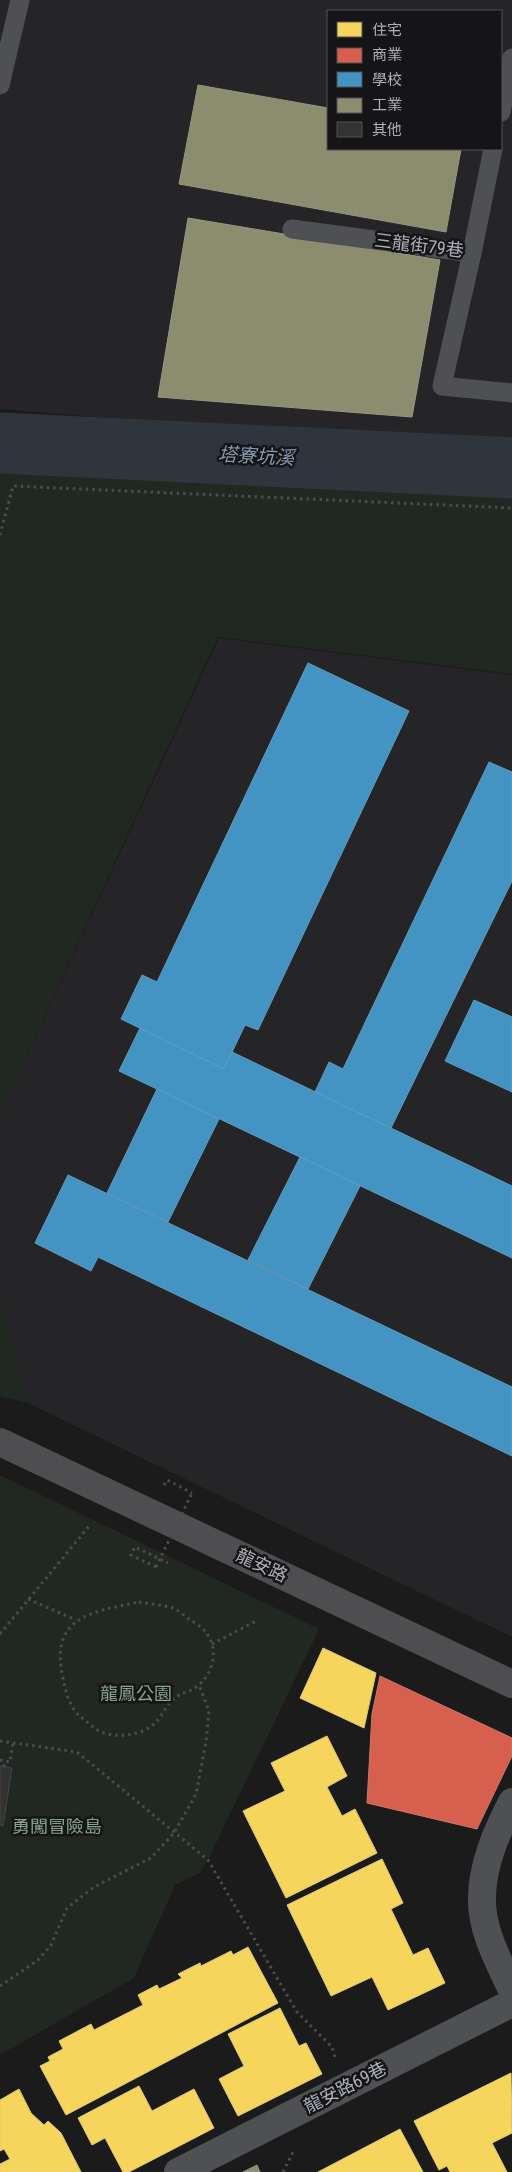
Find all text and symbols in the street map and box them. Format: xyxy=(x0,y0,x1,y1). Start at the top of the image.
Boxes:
legend xyxy=(327,10,502,150)
text: 住宅 xyxy=(372,21,402,39)
text: 商業 xyxy=(372,46,402,64)
text: 學校 xyxy=(372,71,402,89)
text: 工業 xyxy=(372,96,402,114)
text: 其他 xyxy=(372,121,402,139)
street label: 三龍街79巷 xyxy=(373,229,465,261)
water label: 塔寮坑溪 xyxy=(217,443,298,470)
street label: 龍安路 xyxy=(233,1544,291,1586)
park label: 龍鳳公園 xyxy=(100,1683,172,1704)
park label: 勇闖冒險島 xyxy=(12,1816,102,1837)
street label: 龍安路69巷 xyxy=(300,2057,390,2117)

